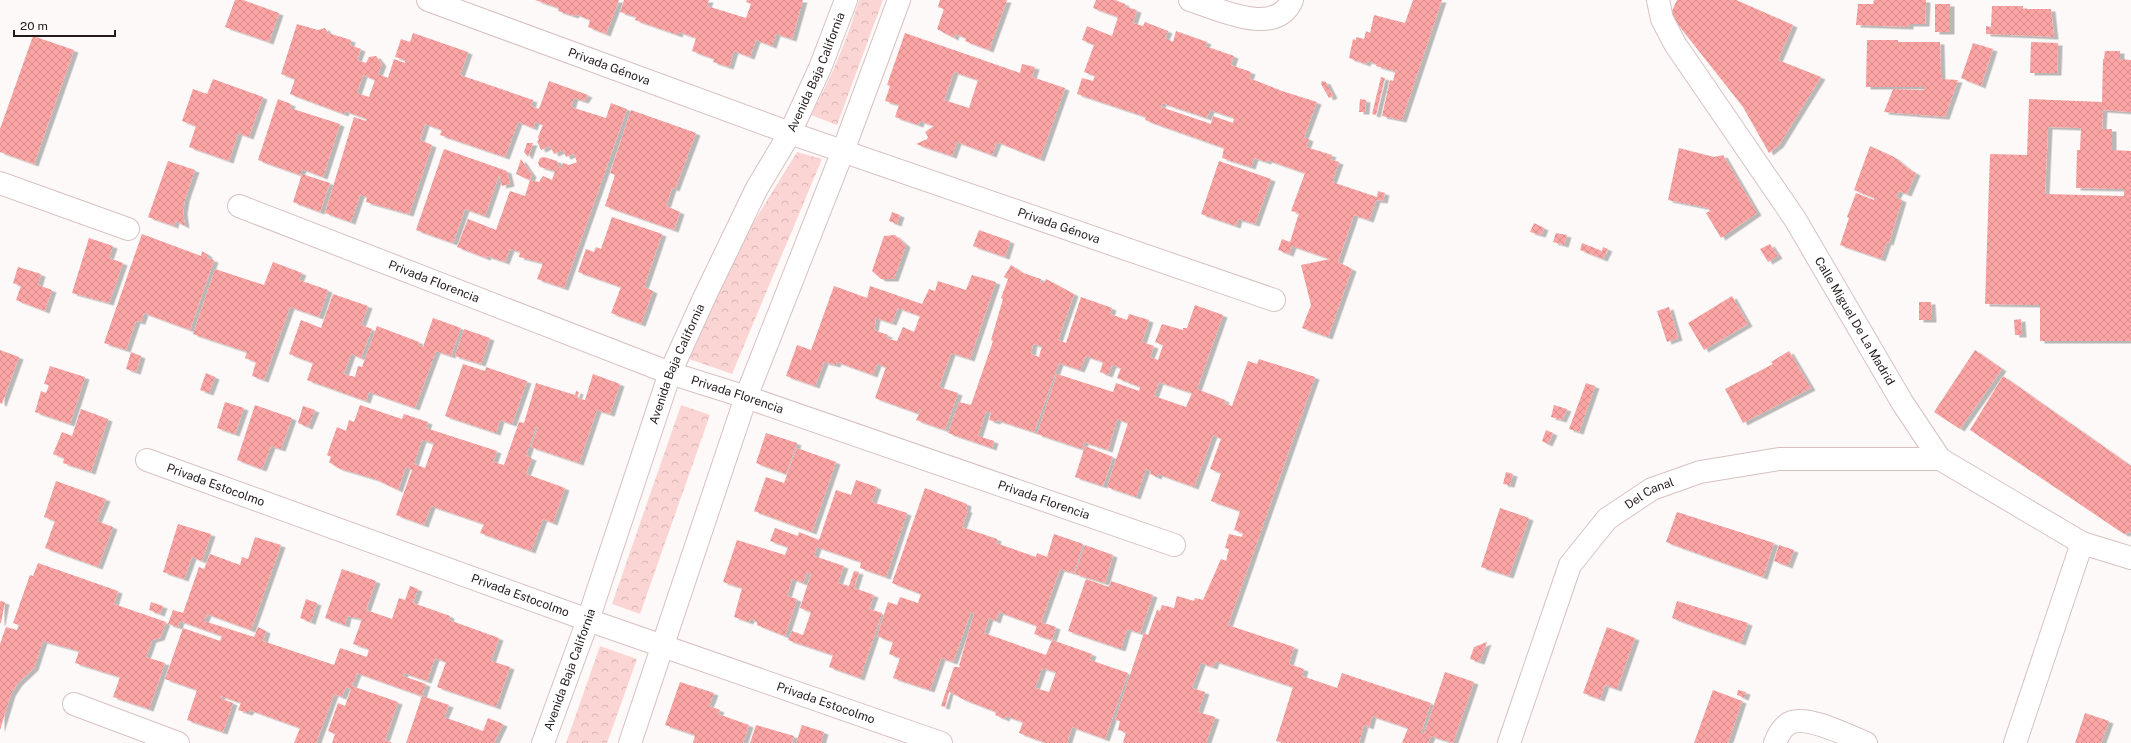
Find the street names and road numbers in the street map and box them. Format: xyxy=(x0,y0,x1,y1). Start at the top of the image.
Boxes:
street label: Avenida Baja California xyxy=(784,10,848,134)
street label: Privada Génova xyxy=(566,45,652,88)
street label: Privada Génova xyxy=(1016,205,1102,246)
street label: Calle Miguel De La Madrid xyxy=(1812,254,1898,388)
street label: Privada Florencia xyxy=(386,258,481,305)
street label: Avenida Baja California xyxy=(646,302,707,426)
street label: Privada Florencia xyxy=(689,373,785,416)
street label: Privada Estocolmo xyxy=(165,461,267,509)
street label: Del Canal xyxy=(1622,475,1676,512)
street label: Privada Florencia xyxy=(996,478,1092,522)
street label: Privada Estocolmo xyxy=(469,571,571,620)
street label: Avenida Baja California xyxy=(541,607,598,733)
street label: Privada Estocolmo xyxy=(775,679,877,727)

